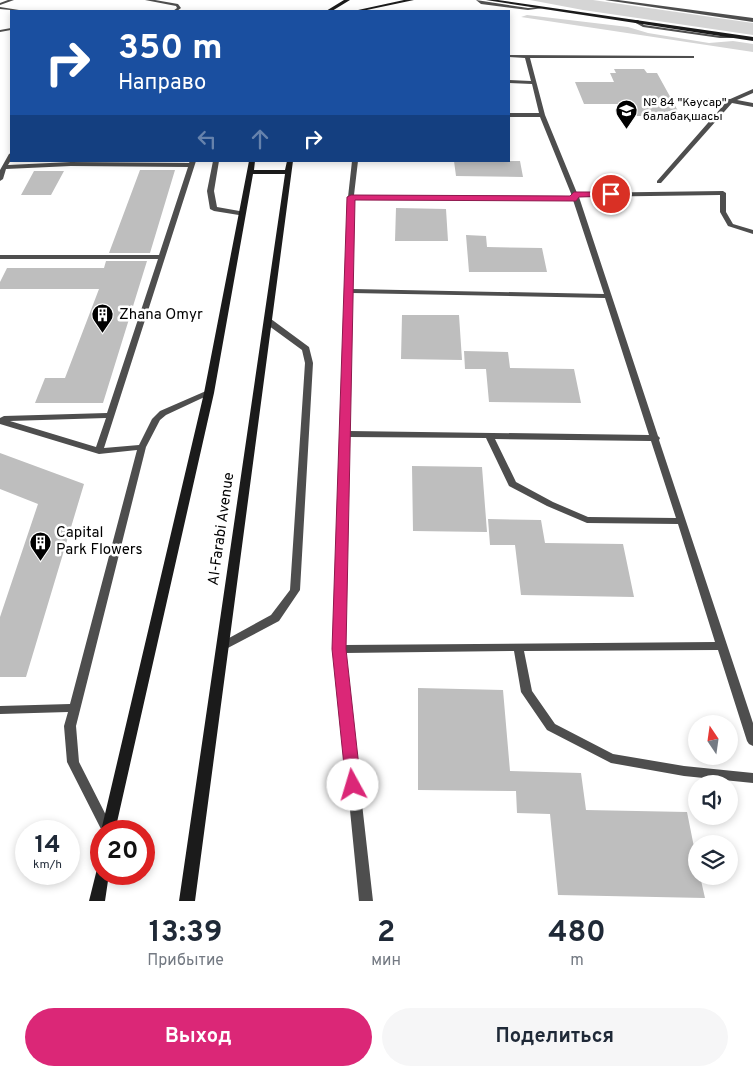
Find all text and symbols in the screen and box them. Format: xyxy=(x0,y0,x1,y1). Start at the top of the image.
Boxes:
text: 350 m xyxy=(118,27,223,71)
icon: right xyxy=(35,30,100,95)
text: Направо xyxy=(118,70,206,97)
place label: № 84 "Кәусар" балабақшасы xyxy=(643,95,727,125)
school or university icon: № 84 "Кәусар" балабақшасы xyxy=(615,98,639,129)
icon: left xyxy=(193,125,221,153)
icon: ahead xyxy=(246,125,274,153)
icon: right xyxy=(299,125,327,153)
pin xyxy=(590,173,632,215)
icon: arrive xyxy=(597,180,625,208)
building icon: Zhana Omyr xyxy=(91,303,115,334)
place label: Zhana Omyr xyxy=(119,306,203,325)
street label: Al-Farabi Avenue xyxy=(205,471,239,587)
place label: Capital Park Flowers xyxy=(56,524,143,560)
building icon: Capital Park Flowers xyxy=(28,530,52,561)
north arrow xyxy=(688,715,738,765)
map controls xyxy=(688,715,738,885)
position arrow xyxy=(326,758,378,810)
button: sound xyxy=(688,775,738,825)
speed limit sign: 20 xyxy=(90,820,155,885)
text: 14 xyxy=(34,830,61,862)
button: layers xyxy=(688,835,738,885)
text: km/h xyxy=(33,857,62,873)
text: 13:39 xyxy=(149,915,222,952)
text: 2 xyxy=(377,915,395,952)
text: 480 xyxy=(548,915,606,952)
text: Прибытие xyxy=(147,951,224,971)
text: мин xyxy=(371,951,401,971)
text: m xyxy=(570,951,584,971)
button: Выход xyxy=(25,1008,372,1066)
button: Поделиться xyxy=(382,1008,728,1066)

